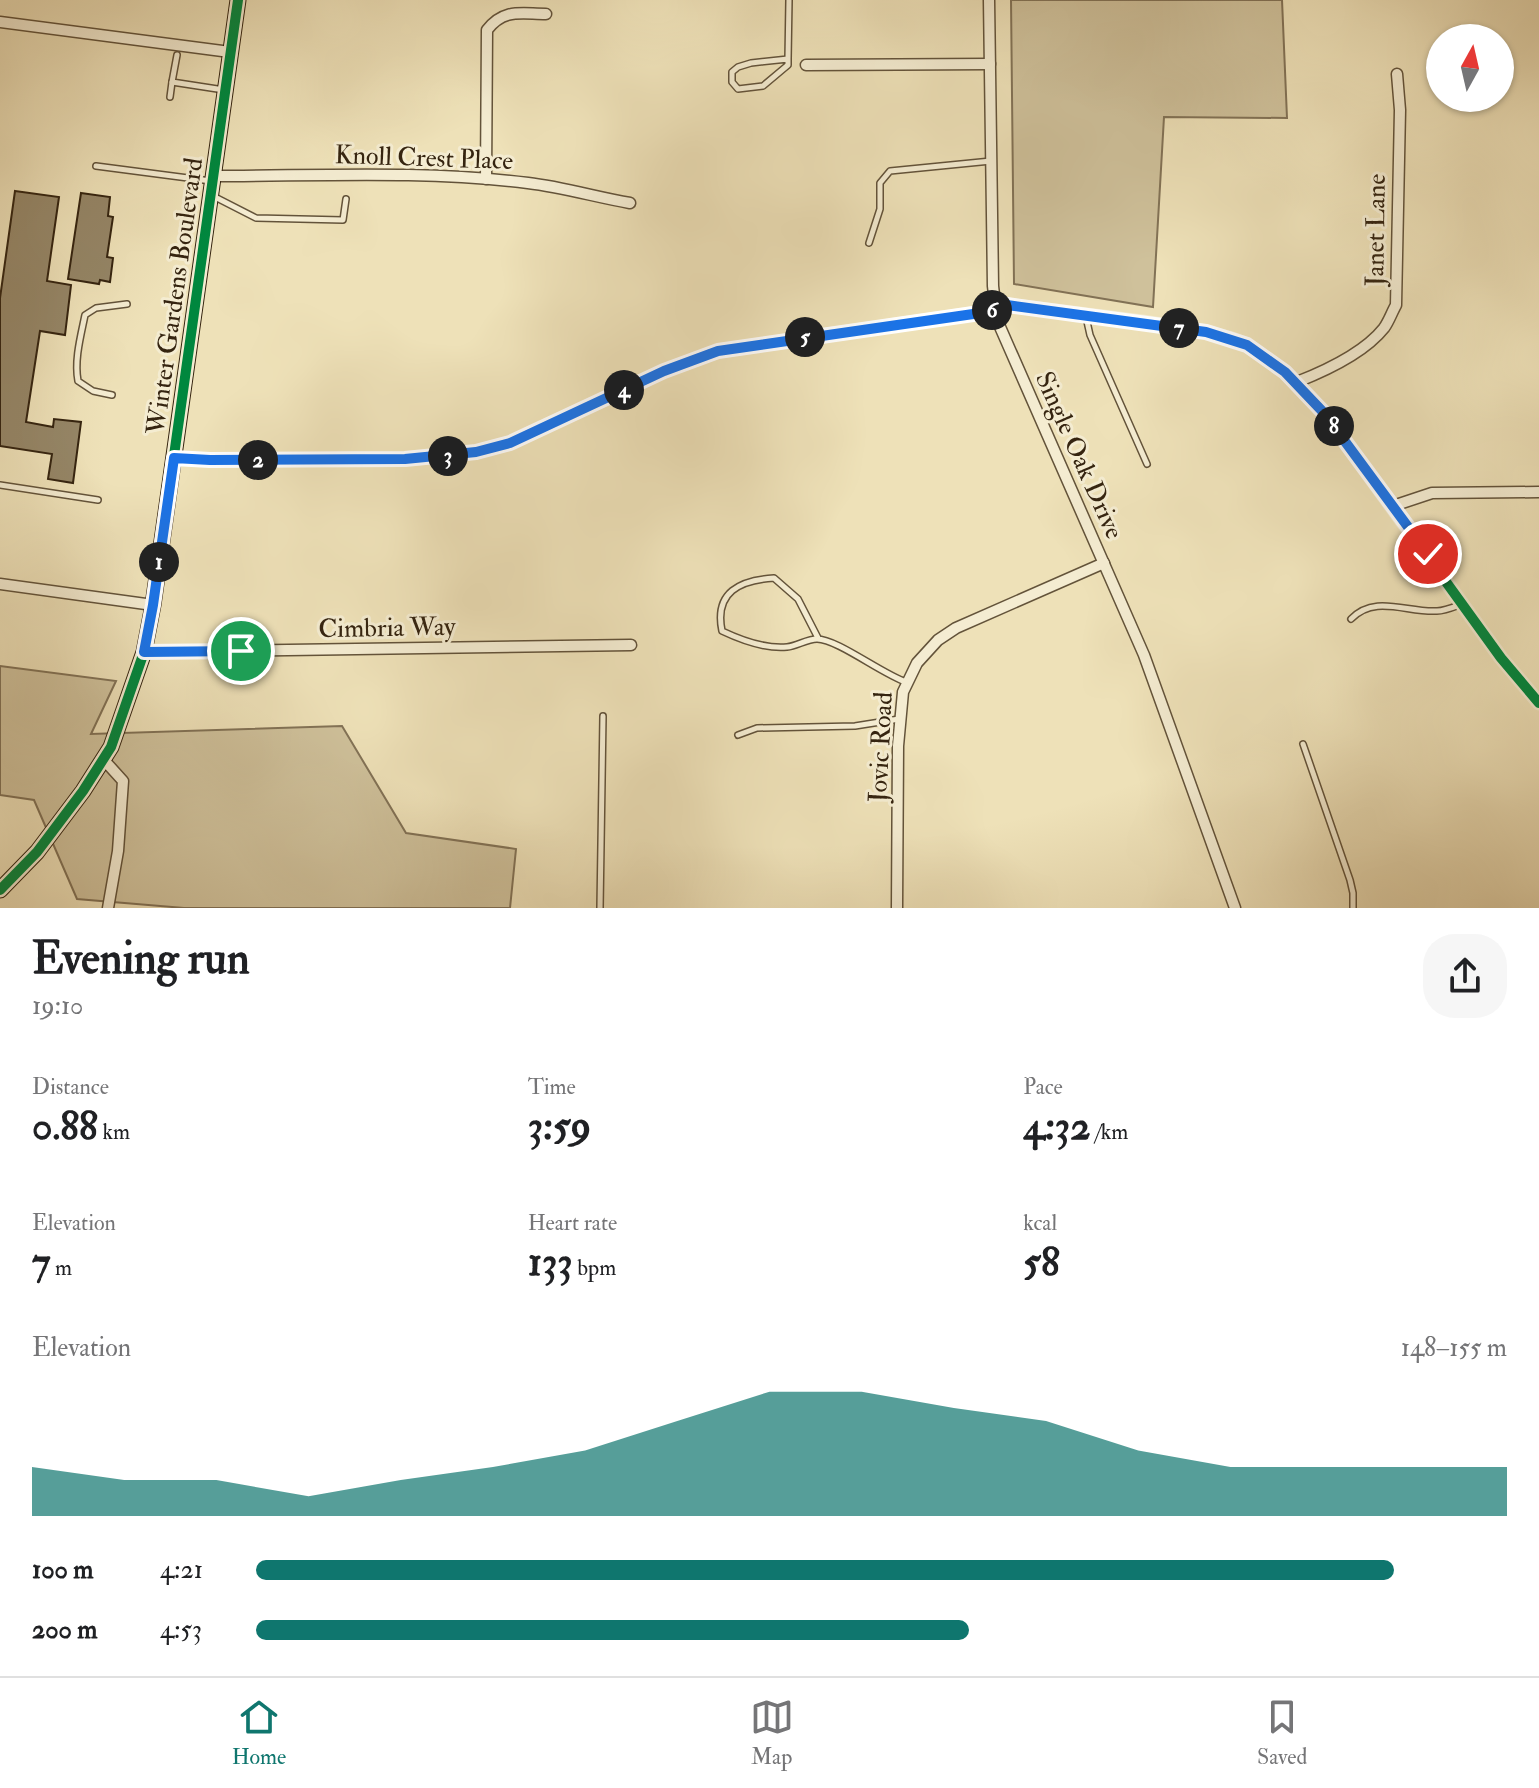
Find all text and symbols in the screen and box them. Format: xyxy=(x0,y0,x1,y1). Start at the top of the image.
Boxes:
north arrow xyxy=(1426,24,1514,112)
map controls xyxy=(1426,24,1514,112)
street label: Knoll Crest Place xyxy=(334,139,514,177)
street label: Winter Gardens Boulevard xyxy=(140,155,210,438)
street label: Janet Lane xyxy=(1359,173,1393,288)
pin: 6 xyxy=(972,290,1012,330)
text: 6 xyxy=(986,296,998,324)
pin: 7 xyxy=(1159,308,1199,348)
text: 7 xyxy=(1174,314,1184,342)
pin: 5 xyxy=(785,317,825,357)
text: 5 xyxy=(800,323,810,351)
street label: Single Oak Drive xyxy=(1028,367,1130,544)
pin: 4 xyxy=(604,370,644,410)
text: 4 xyxy=(618,376,630,404)
pin: 8 xyxy=(1314,406,1354,446)
text: 8 xyxy=(1329,412,1339,440)
pin: 3 xyxy=(428,436,468,476)
pin: 2 xyxy=(238,440,278,480)
text: 3 xyxy=(444,442,452,470)
text: 2 xyxy=(252,446,264,474)
pin xyxy=(1394,520,1462,588)
icon: check xyxy=(1406,532,1450,576)
pin: 1 xyxy=(139,542,179,582)
text: 1 xyxy=(155,548,163,576)
street label: Cimbria Way xyxy=(318,611,456,645)
pin xyxy=(207,617,275,685)
icon: arrive xyxy=(219,629,263,673)
street label: Jovic Road xyxy=(862,691,900,804)
text: Evening run xyxy=(32,932,250,987)
button: share xyxy=(1423,934,1507,1018)
text: 19:10 xyxy=(32,990,83,1022)
text: Distance xyxy=(32,1073,109,1101)
text: Time xyxy=(528,1073,576,1101)
text: Pace xyxy=(1023,1073,1063,1101)
text: 0.88 xyxy=(32,1101,98,1152)
text: 3:59 xyxy=(528,1101,591,1152)
text: 4:32 xyxy=(1023,1101,1090,1152)
text: km xyxy=(98,1118,130,1146)
text: /km xyxy=(1090,1118,1128,1146)
text: Elevation xyxy=(32,1209,116,1237)
text: Heart rate xyxy=(528,1209,617,1237)
text: kcal xyxy=(1023,1209,1057,1237)
text: 7 xyxy=(32,1237,50,1288)
text: 133 xyxy=(528,1237,573,1288)
text: 58 xyxy=(1023,1237,1060,1288)
text: m xyxy=(50,1254,72,1282)
text: bpm xyxy=(573,1254,616,1282)
text: Elevation xyxy=(32,1332,131,1364)
text: 148–155 m xyxy=(1401,1332,1507,1364)
text: 100 m xyxy=(32,1554,93,1586)
text: 4:21 xyxy=(160,1554,203,1586)
text: 200 m xyxy=(32,1614,97,1646)
text: 4:53 xyxy=(160,1614,202,1646)
tab: Home xyxy=(232,1695,286,1771)
tab: Map xyxy=(750,1695,794,1771)
tab: Saved xyxy=(1257,1695,1307,1771)

